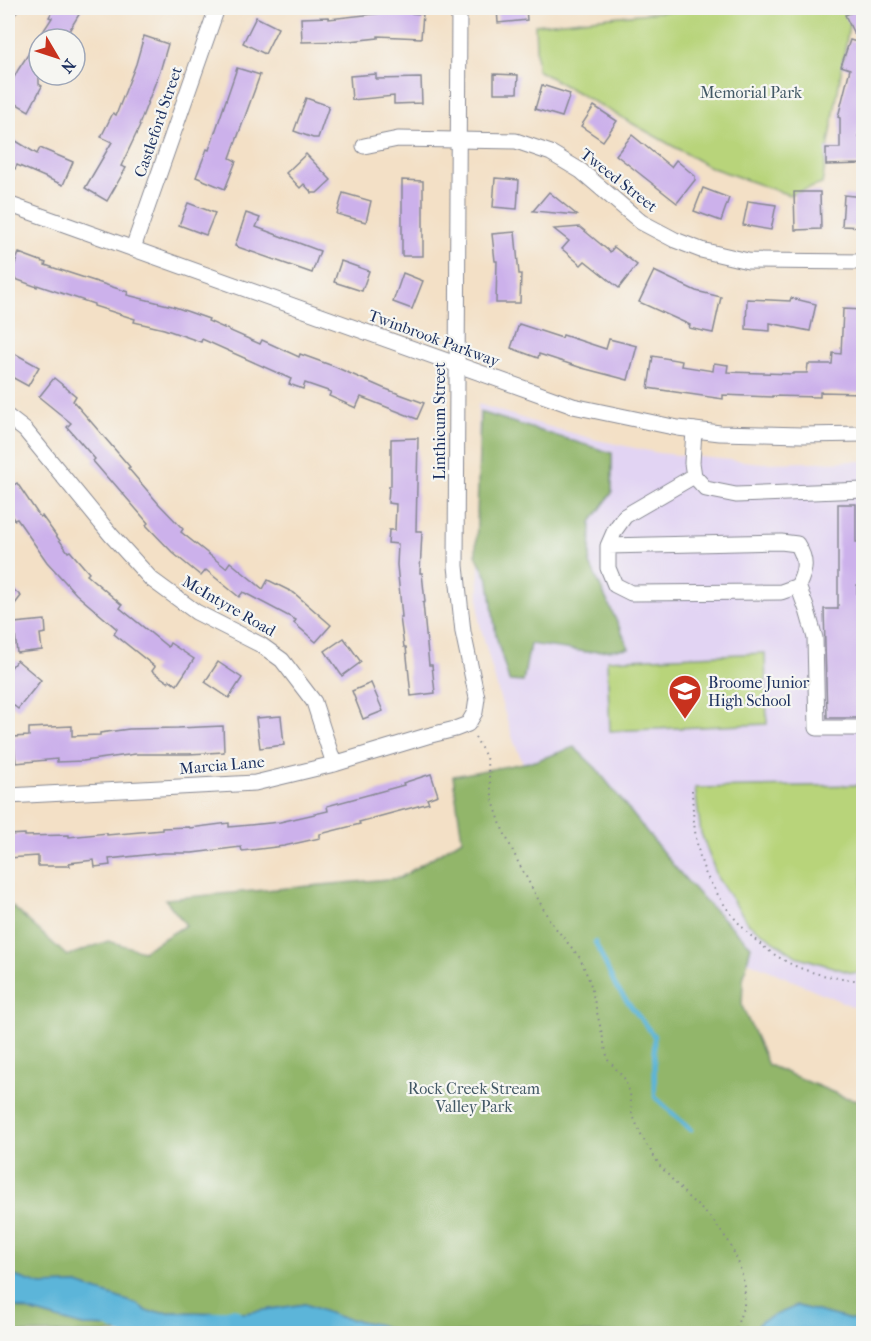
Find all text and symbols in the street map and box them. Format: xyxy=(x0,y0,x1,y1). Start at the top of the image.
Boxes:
north arrow xyxy=(27,27,87,87)
text: N xyxy=(57,55,79,77)
street label: Castleford Street xyxy=(130,64,186,180)
park label: Memorial Park xyxy=(700,83,803,102)
street label: Tweed Street xyxy=(577,144,661,216)
street label: Twinbrook Parkway xyxy=(366,305,503,371)
street label: Linthicum Street xyxy=(430,362,449,480)
street label: McIntyre Road xyxy=(179,572,279,641)
school or university icon: Broome Junior High School xyxy=(667,673,703,720)
place label: Broome Junior High School xyxy=(708,673,810,710)
street label: Marcia Lane xyxy=(179,752,266,778)
park label: Rock Creek Stream Valley Park xyxy=(408,1079,541,1116)

